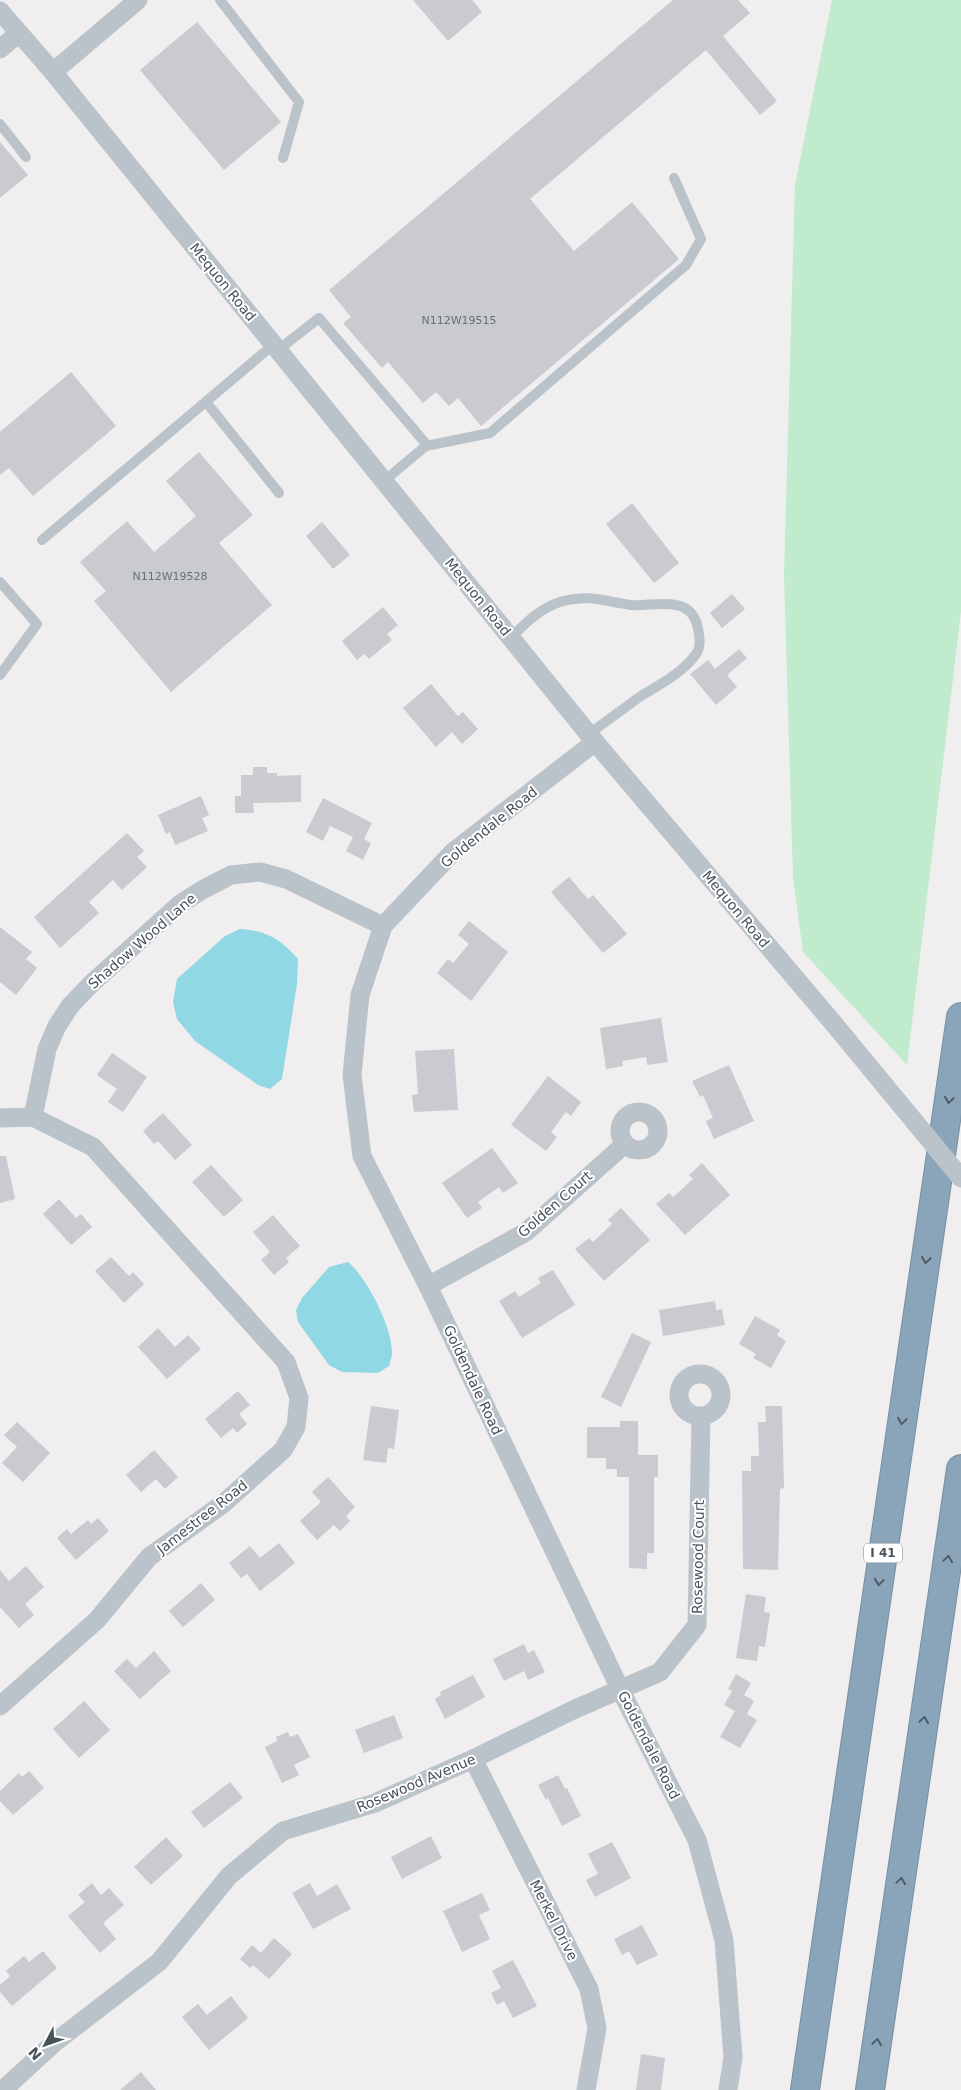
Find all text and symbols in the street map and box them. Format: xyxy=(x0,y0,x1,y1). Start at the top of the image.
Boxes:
street label: Mequon Road xyxy=(187,240,259,324)
house number: N112W19515 xyxy=(421,314,497,327)
street label: Mequon Road xyxy=(442,555,514,639)
house number: N112W19528 xyxy=(132,570,208,583)
street label: Goldendale Road xyxy=(438,783,540,871)
street label: Mequon Road xyxy=(699,867,773,951)
street label: Shadow Wood Lane xyxy=(85,890,199,992)
one-way arrow xyxy=(944,1096,955,1104)
street label: Golden Court xyxy=(515,1167,596,1240)
one-way arrow xyxy=(921,1256,931,1265)
street label: Goldendale Road xyxy=(441,1323,505,1437)
one-way arrow xyxy=(898,1417,908,1426)
street label: Jamestree Road xyxy=(153,1477,250,1558)
street label: Rosewood Court xyxy=(689,1499,707,1614)
road number: I 41 xyxy=(864,1544,902,1562)
one-way arrow xyxy=(942,1555,953,1563)
one-way arrow xyxy=(874,1578,885,1586)
street label: Goldendale Road xyxy=(615,1688,683,1802)
one-way arrow xyxy=(919,1716,929,1725)
street label: Rosewood Avenue xyxy=(354,1751,478,1815)
street label: Merkel Drive xyxy=(527,1877,581,1963)
one-way arrow xyxy=(895,1877,906,1885)
north arrow xyxy=(20,2020,70,2070)
one-way arrow xyxy=(872,2037,882,2046)
text: N xyxy=(25,2044,45,2063)

